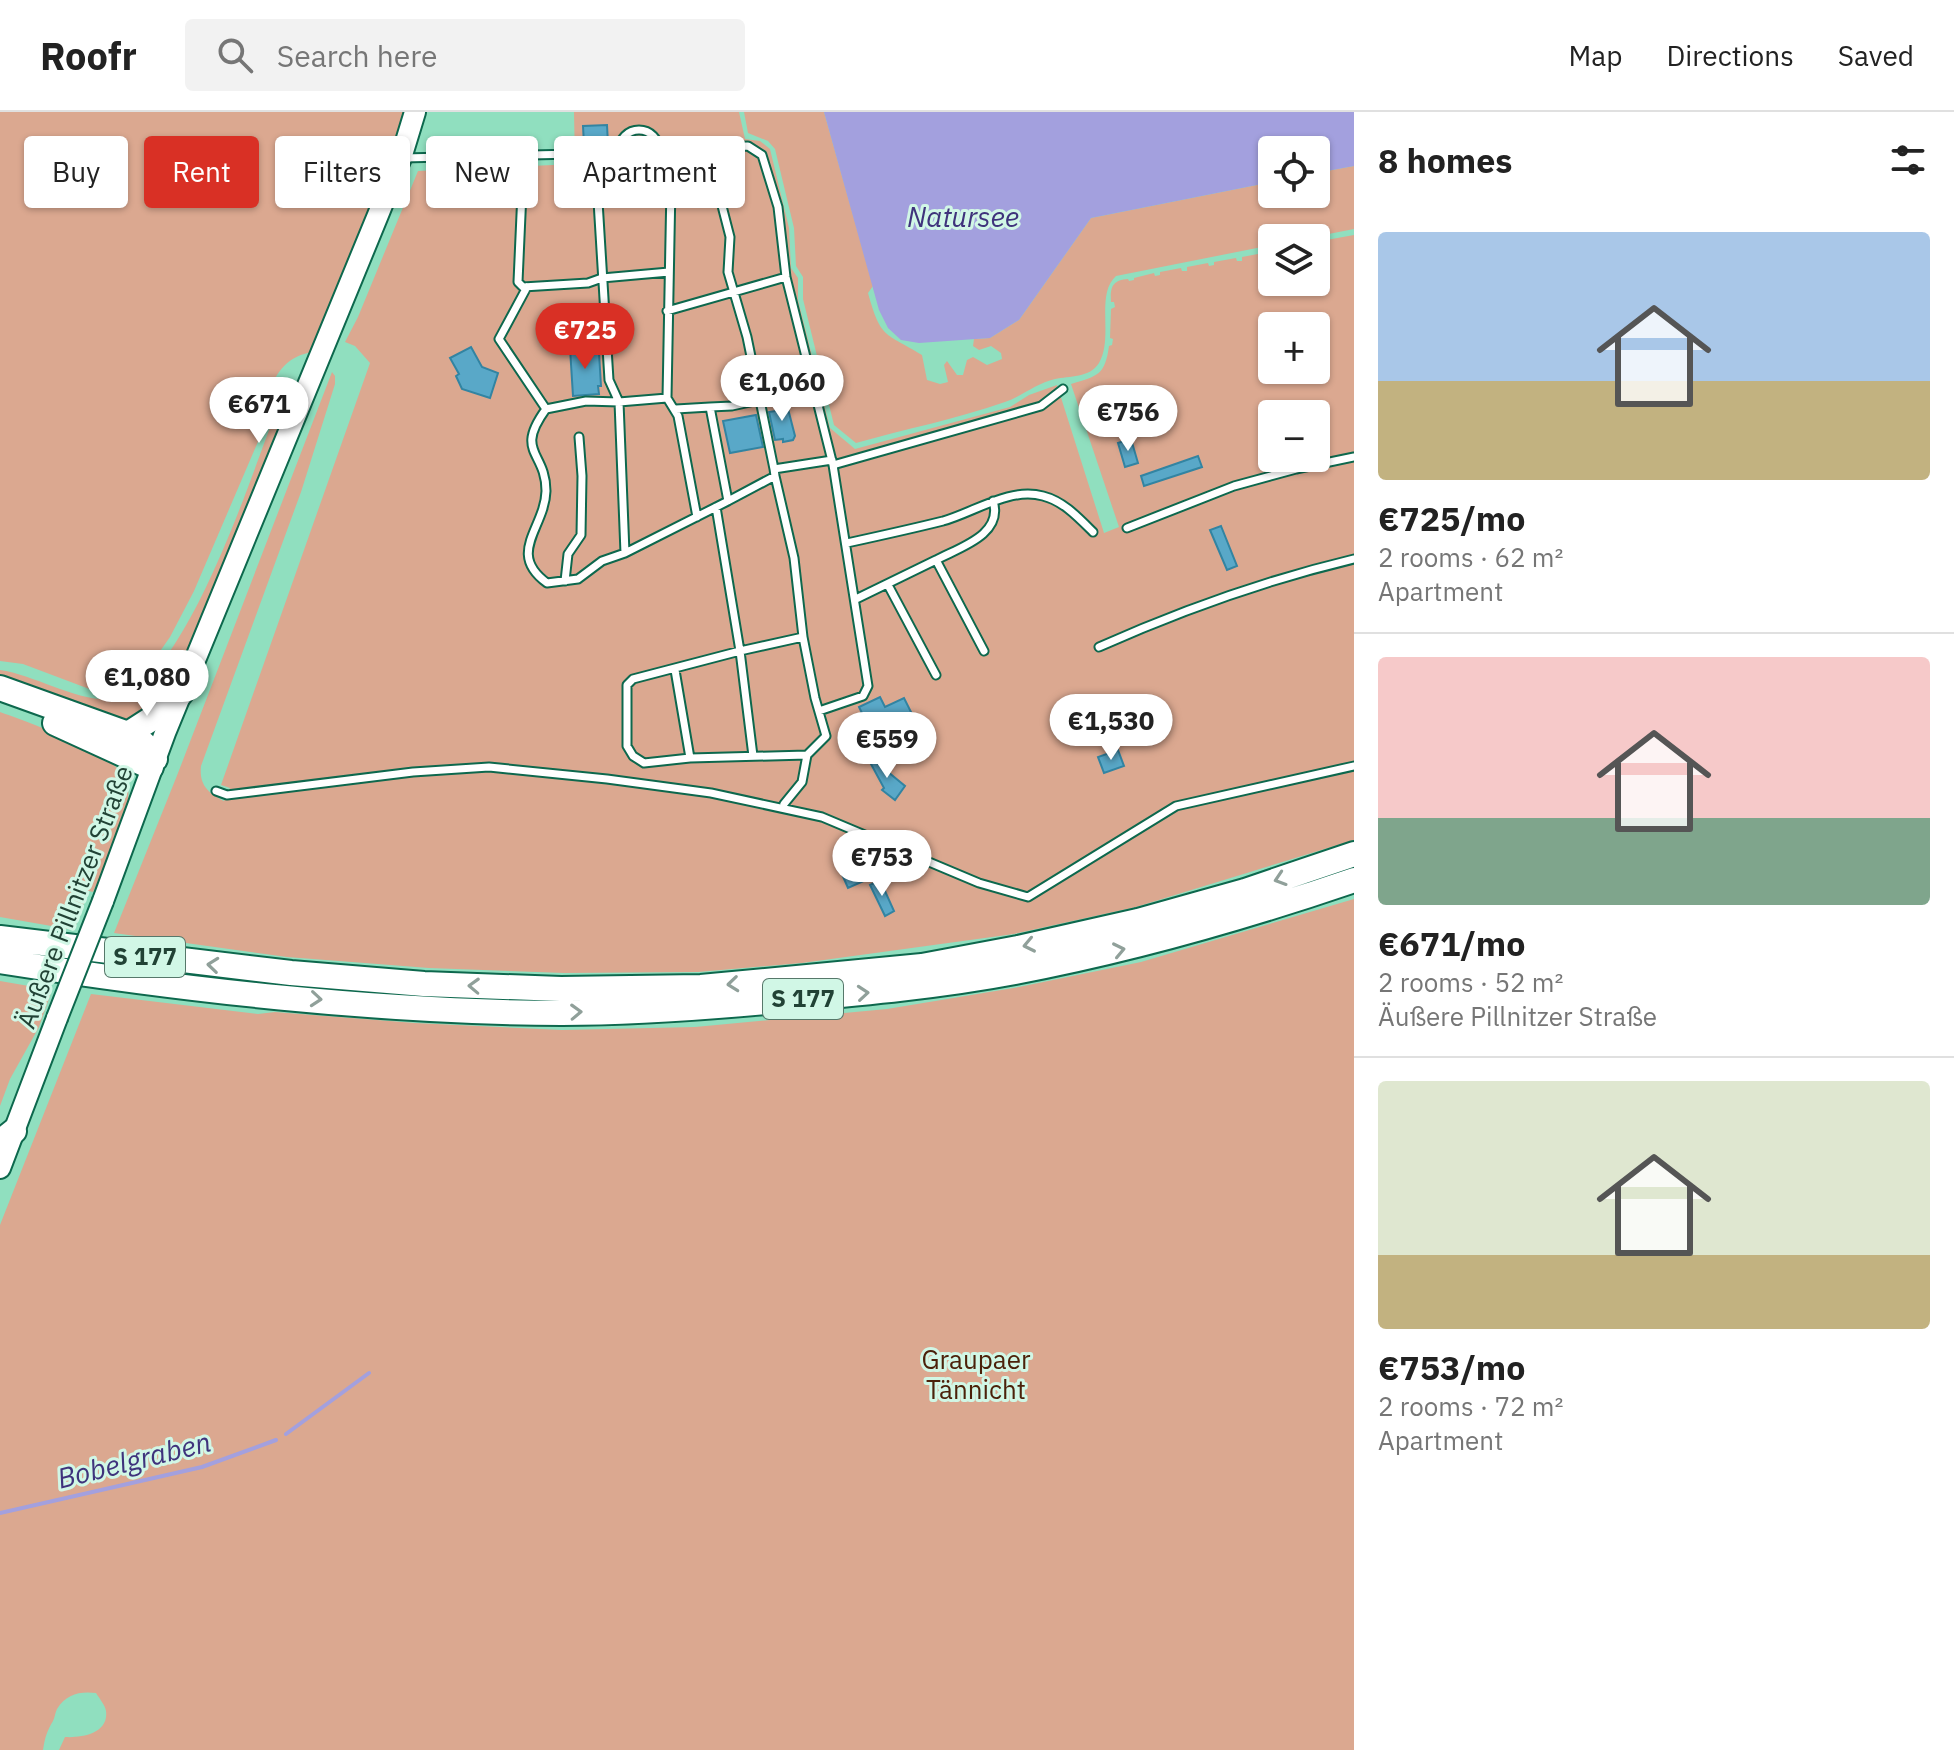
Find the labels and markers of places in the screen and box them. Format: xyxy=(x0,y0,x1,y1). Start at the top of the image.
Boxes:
pin: €725 xyxy=(538,303,632,371)
pin: €1,060 xyxy=(717,355,847,423)
pin: €671 xyxy=(212,377,306,445)
pin: €756 xyxy=(1081,385,1175,453)
pin: €1,080 xyxy=(82,650,212,718)
pin: €1,530 xyxy=(1046,694,1176,762)
pin: €559 xyxy=(840,712,934,780)
pin: €753 xyxy=(835,830,929,898)

